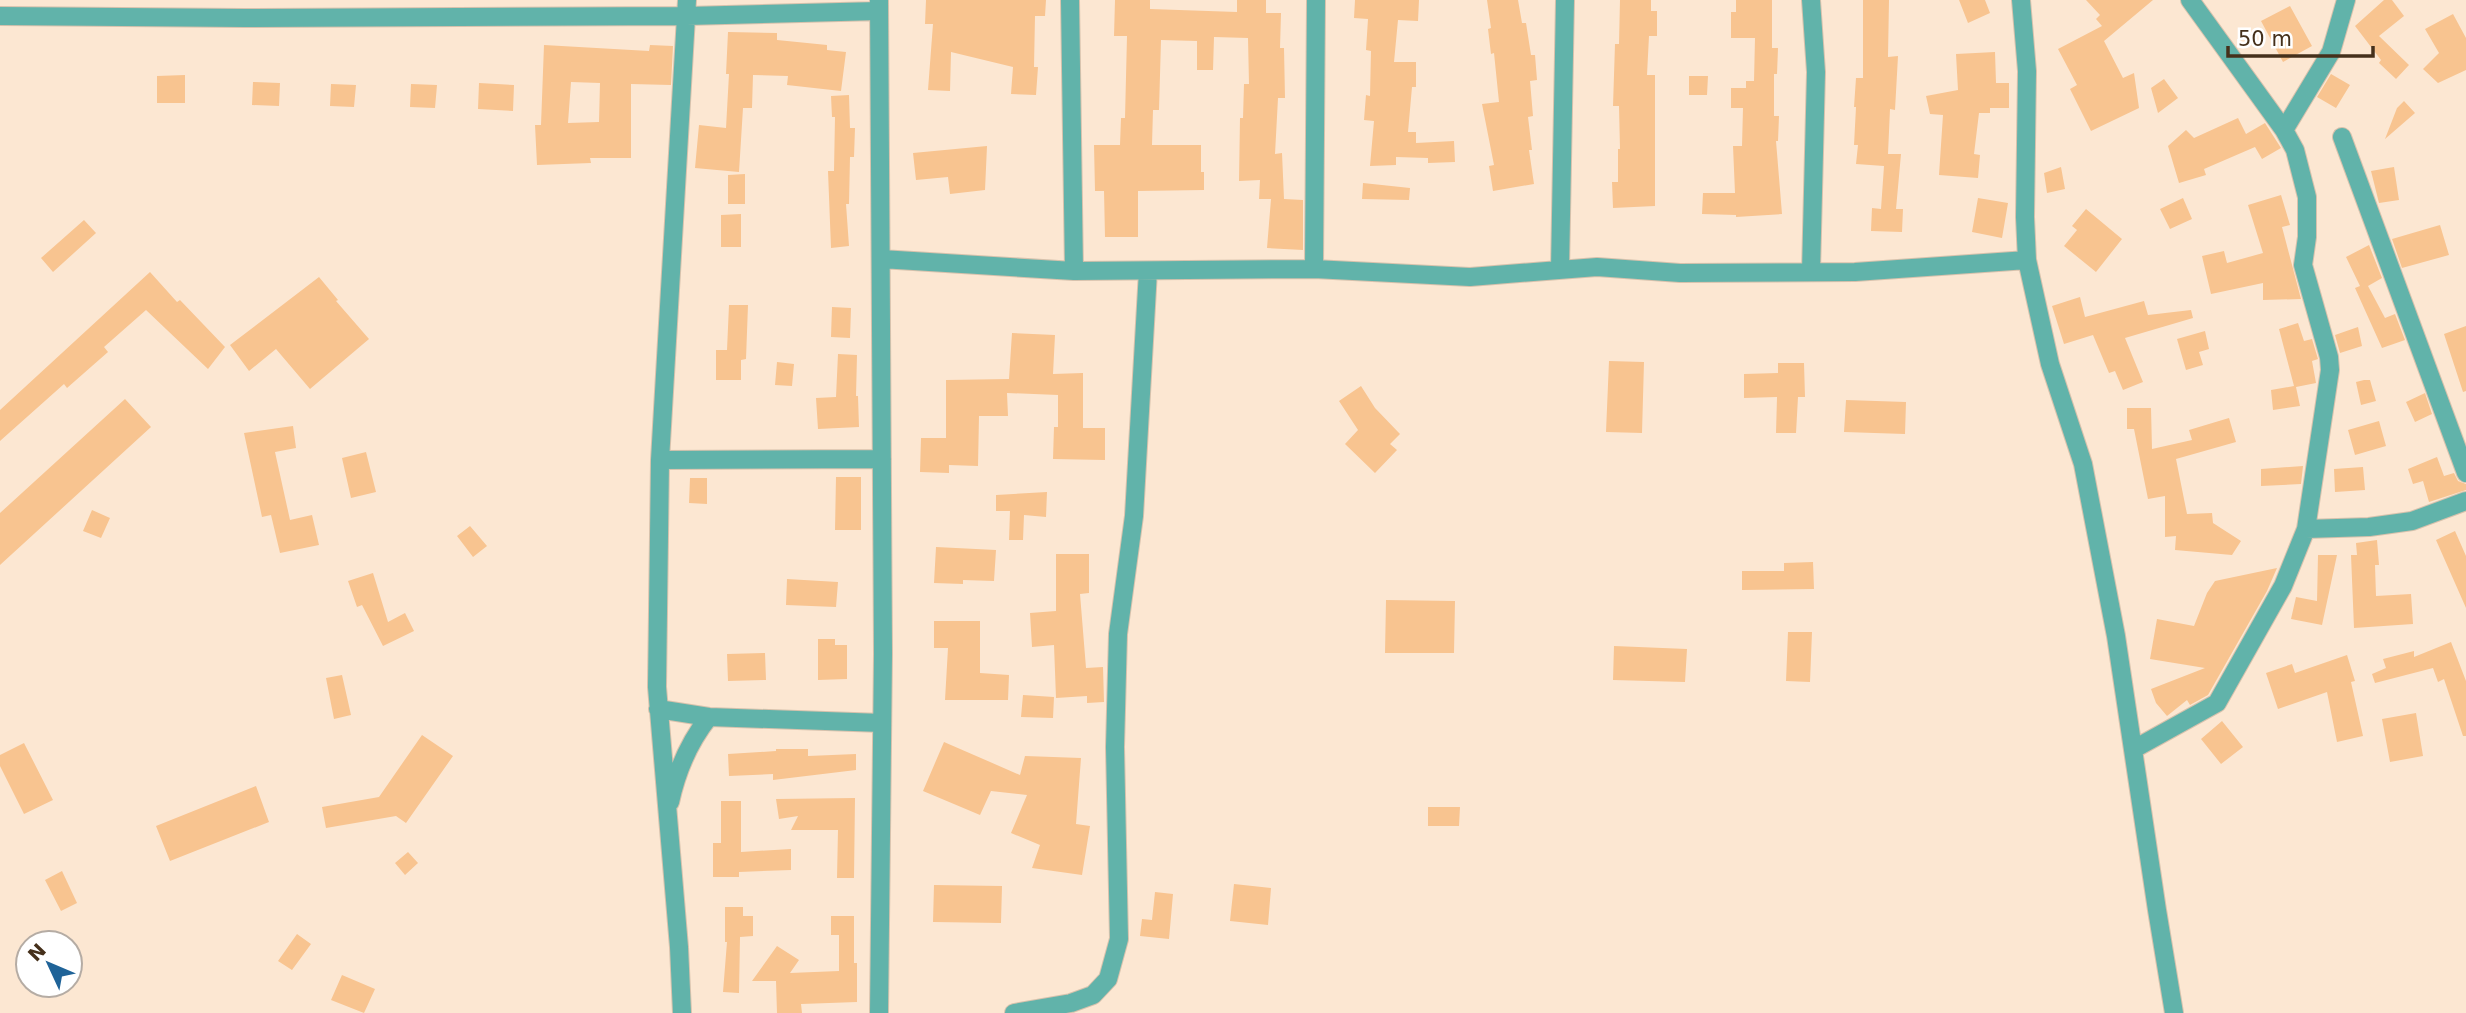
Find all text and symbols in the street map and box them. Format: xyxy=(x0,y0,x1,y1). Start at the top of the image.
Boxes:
scale bar xyxy=(2228,14,2373,58)
text: 50 m xyxy=(2238,27,2292,51)
north arrow xyxy=(14,929,84,999)
text: N xyxy=(23,939,50,966)

